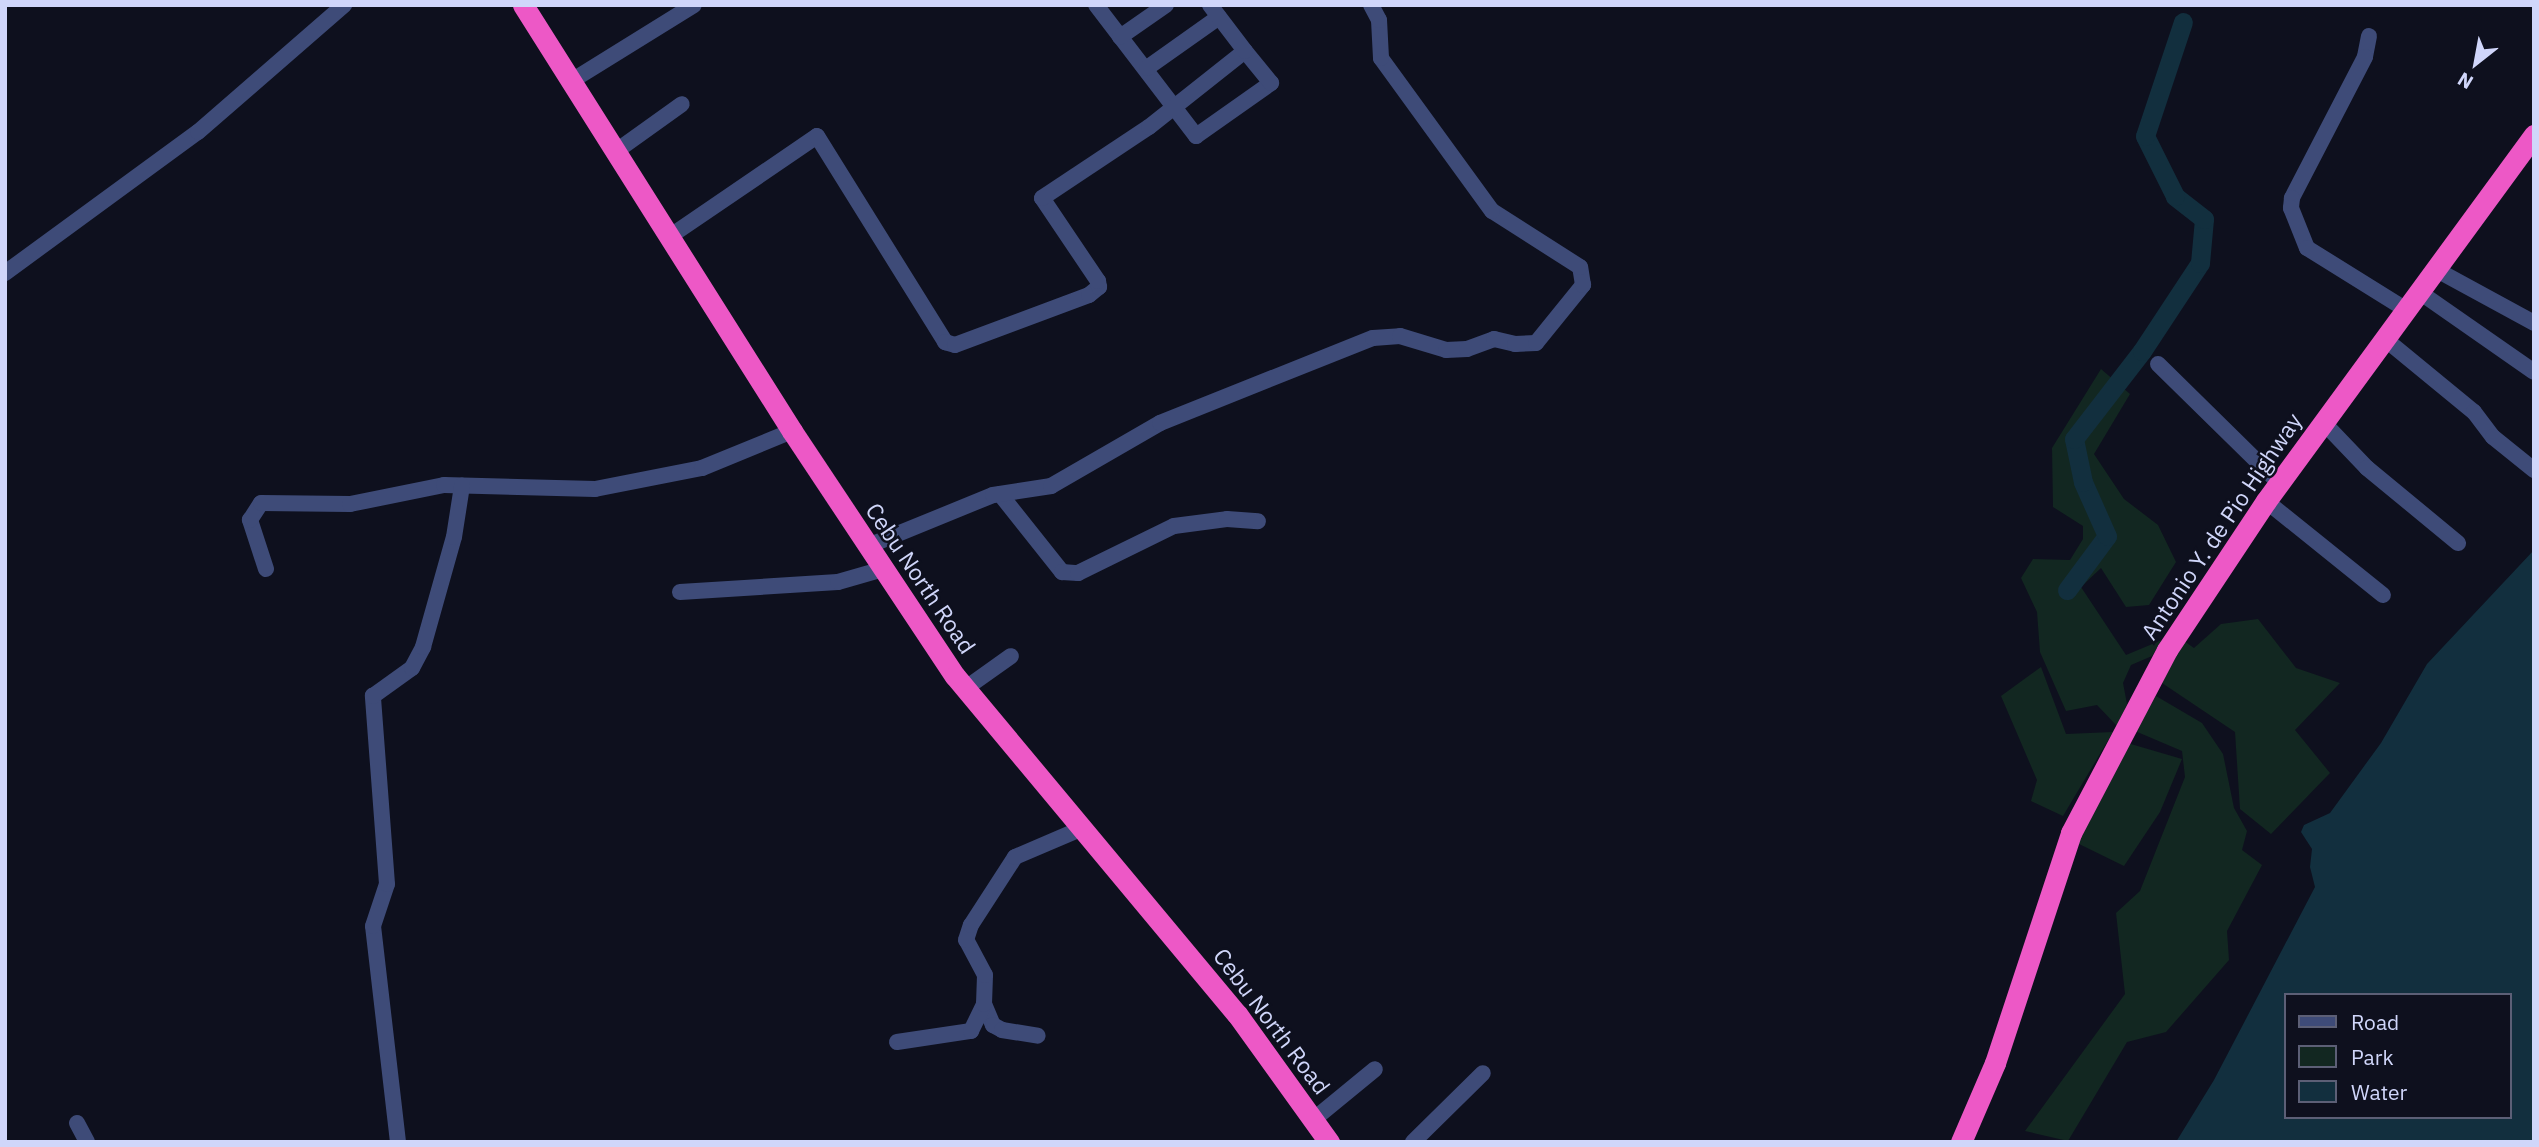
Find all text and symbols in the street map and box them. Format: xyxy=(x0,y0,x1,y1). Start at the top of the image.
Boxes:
north arrow xyxy=(2441,28,2511,98)
text: N xyxy=(2453,67,2477,95)
street label: Antonio Y. de Pio Highway xyxy=(2135,407,2307,645)
street label: Cebu North Road xyxy=(860,497,982,659)
street label: Cebu North Road xyxy=(1208,942,1336,1100)
legend xyxy=(2284,993,2511,1119)
text: Road xyxy=(2351,1008,2399,1036)
text: Park xyxy=(2351,1043,2394,1071)
text: Water xyxy=(2351,1078,2407,1106)

